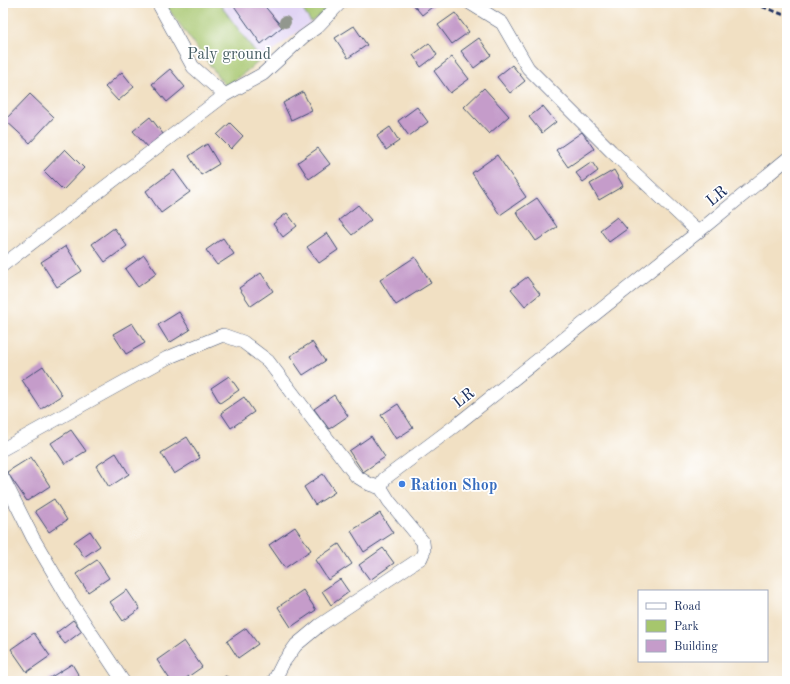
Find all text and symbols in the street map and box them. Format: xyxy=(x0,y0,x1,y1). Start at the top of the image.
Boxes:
park label: Paly ground xyxy=(187,47,271,63)
street label: LR xyxy=(704,183,731,210)
street label: LR xyxy=(451,385,478,412)
place label: Ration Shop xyxy=(410,478,497,494)
marker: Ration Shop xyxy=(397,479,407,489)
legend xyxy=(638,590,768,662)
text: Road xyxy=(674,601,701,613)
text: Park xyxy=(674,621,699,633)
text: Building xyxy=(674,641,718,653)

